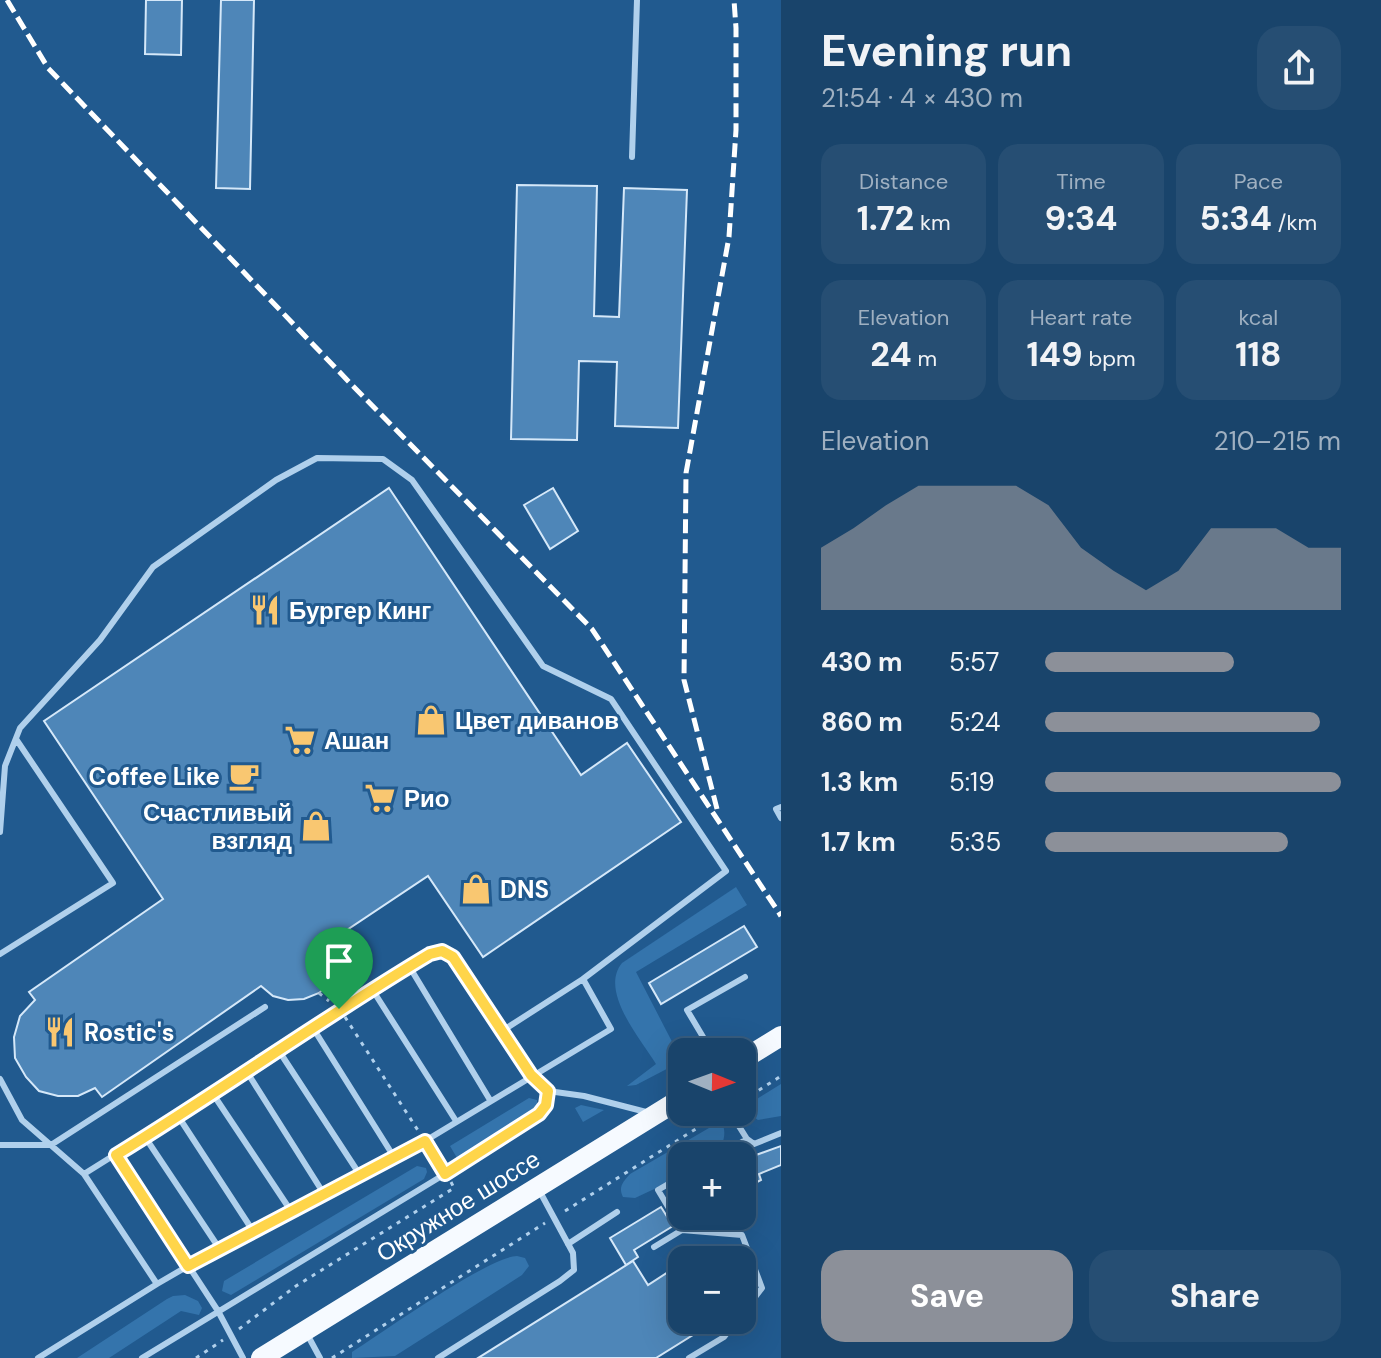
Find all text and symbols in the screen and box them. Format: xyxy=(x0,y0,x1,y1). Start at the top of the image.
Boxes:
text: Evening run xyxy=(821,22,1072,80)
button: share xyxy=(1257,26,1341,110)
text: 21:54 · 4 × 430 m xyxy=(821,81,1023,115)
text: Distance xyxy=(859,167,948,196)
text: Time xyxy=(1056,167,1106,196)
text: Pace xyxy=(1234,167,1283,196)
text: 1.72 xyxy=(857,196,914,241)
text: 9:34 xyxy=(1045,196,1117,241)
text: 5:34 xyxy=(1200,196,1272,241)
text: km xyxy=(914,208,951,237)
text: /km xyxy=(1272,208,1317,237)
text: Elevation xyxy=(858,303,950,332)
text: Heart rate xyxy=(1030,303,1132,332)
text: kcal xyxy=(1238,303,1278,332)
text: 24 xyxy=(870,332,912,377)
text: 149 xyxy=(1026,332,1083,377)
text: 118 xyxy=(1235,332,1281,377)
text: m xyxy=(912,344,937,373)
text: bpm xyxy=(1083,344,1136,373)
text: Elevation xyxy=(821,424,929,458)
text: 210–215 m xyxy=(1214,424,1341,458)
restaurant icon: Бургер Кинг xyxy=(248,593,282,627)
place label: Бургер Кинг xyxy=(289,595,431,626)
text: 430 m xyxy=(821,645,902,679)
text: 5:57 xyxy=(949,645,999,679)
shop icon: Цвет диванов xyxy=(414,703,448,737)
place label: Цвет диванов xyxy=(455,705,619,736)
text: 860 m xyxy=(821,705,903,739)
text: 5:24 xyxy=(949,705,1000,739)
supermarket icon: Ашан xyxy=(283,723,317,757)
place label: Ашан xyxy=(324,725,389,756)
cafe icon: Coffee Like xyxy=(227,759,261,793)
place label: Coffee Like xyxy=(89,761,220,792)
text: 1.3 km xyxy=(821,765,898,799)
text: 5:19 xyxy=(949,765,995,799)
supermarket icon: Рио xyxy=(363,781,397,815)
place label: Рио xyxy=(404,783,449,814)
place label: Счастливый взгляд xyxy=(143,797,292,856)
shop icon: Счастливый взгляд xyxy=(299,809,333,843)
text: 1.7 km xyxy=(821,825,896,859)
text: 5:35 xyxy=(949,825,1001,859)
shop icon: DNS xyxy=(459,872,493,906)
place label: DNS xyxy=(500,874,549,905)
pin xyxy=(305,927,373,1009)
icon: arrive xyxy=(317,939,361,983)
restaurant icon: Rostic's xyxy=(43,1015,77,1049)
place label: Rostic's xyxy=(84,1017,175,1048)
north arrow xyxy=(668,1038,756,1126)
map controls xyxy=(668,1038,756,1334)
button: + xyxy=(668,1142,756,1230)
street label: Окружное шоссе xyxy=(371,1143,545,1269)
button: − xyxy=(668,1246,756,1334)
button: Save xyxy=(821,1250,1073,1342)
button: Share xyxy=(1089,1250,1341,1342)

